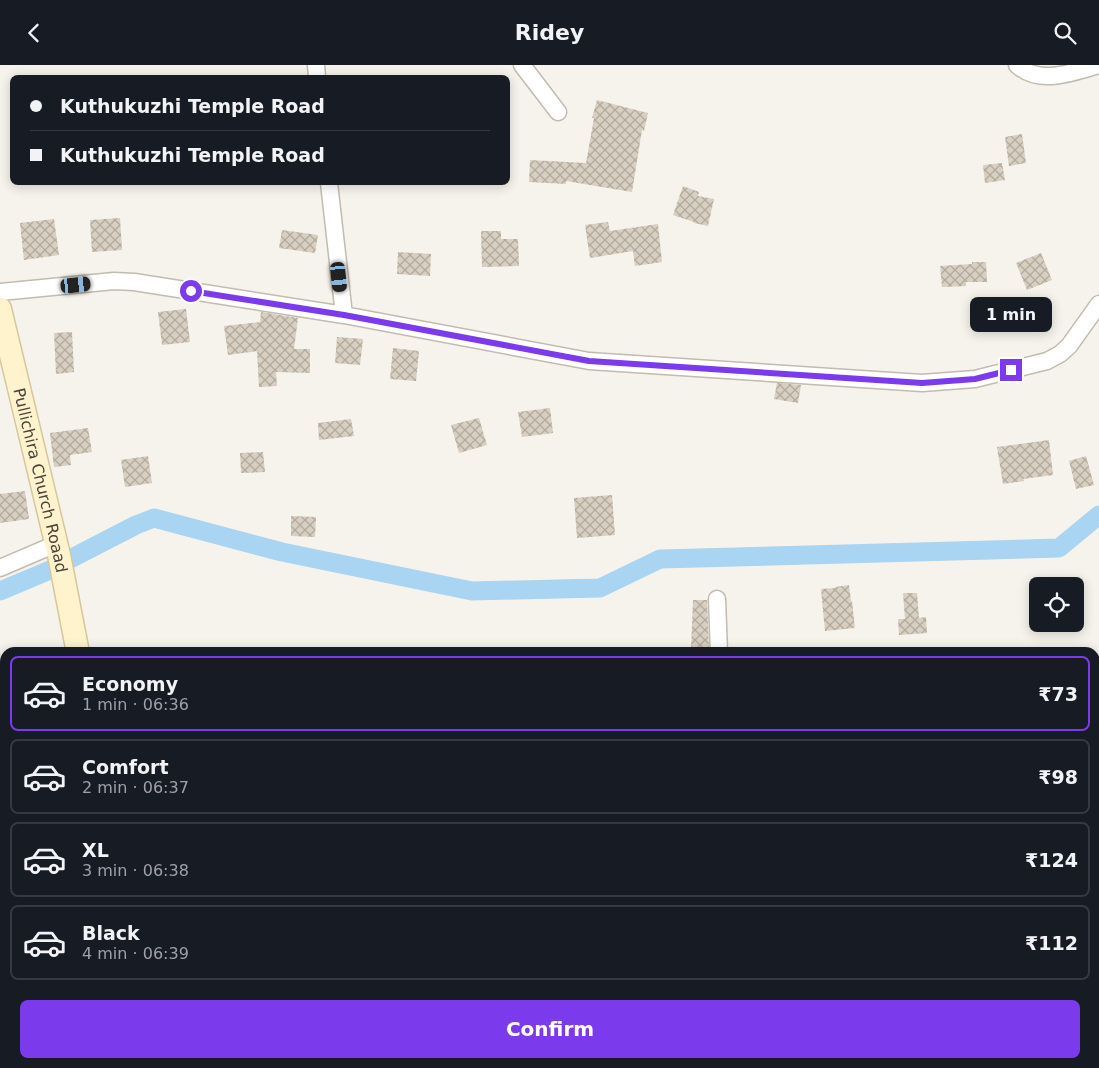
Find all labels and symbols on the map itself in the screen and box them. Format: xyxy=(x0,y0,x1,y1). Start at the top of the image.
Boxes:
car xyxy=(329,261,348,293)
car xyxy=(60,276,91,294)
route start xyxy=(180,280,202,302)
callout: 1 min xyxy=(970,297,1052,333)
route end xyxy=(1000,359,1022,381)
street label: Pullichira Church Roaad xyxy=(9,386,71,574)

